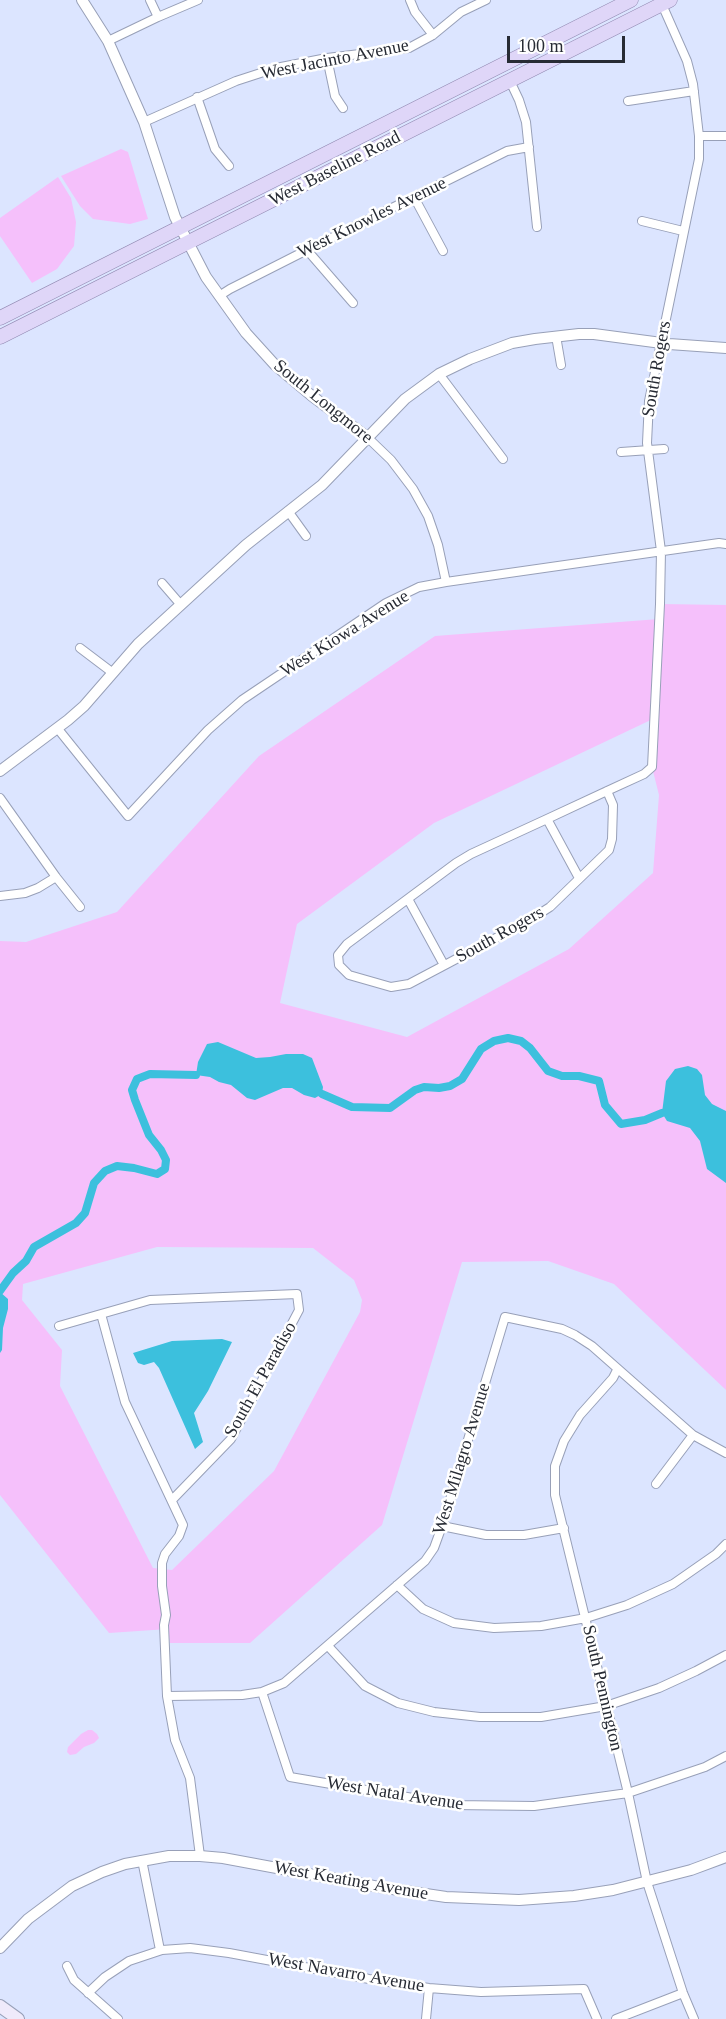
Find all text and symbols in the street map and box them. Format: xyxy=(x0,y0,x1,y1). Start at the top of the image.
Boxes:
scale bar xyxy=(510,24,628,62)
street label: West Jacinto Avenue xyxy=(259,35,411,85)
text: 100 m xyxy=(518,36,564,56)
street label: West Baseline Road xyxy=(266,127,404,211)
street label: West Knowles Avenue xyxy=(294,173,450,263)
street label: South Rogers xyxy=(638,319,676,419)
street label: South Longmore xyxy=(269,355,377,449)
street label: West Kiowa Avenue xyxy=(277,586,413,682)
street label: South Rogers xyxy=(452,902,548,968)
street label: South El Paradiso xyxy=(220,1318,302,1442)
street label: West Milagro Avenue xyxy=(429,1381,495,1537)
street label: South Pennington xyxy=(577,1623,627,1753)
street label: West Natal Avenue xyxy=(325,1773,465,1815)
street label: West Keating Avenue xyxy=(272,1857,430,1905)
street label: West Navarro Avenue xyxy=(266,1949,426,1997)

